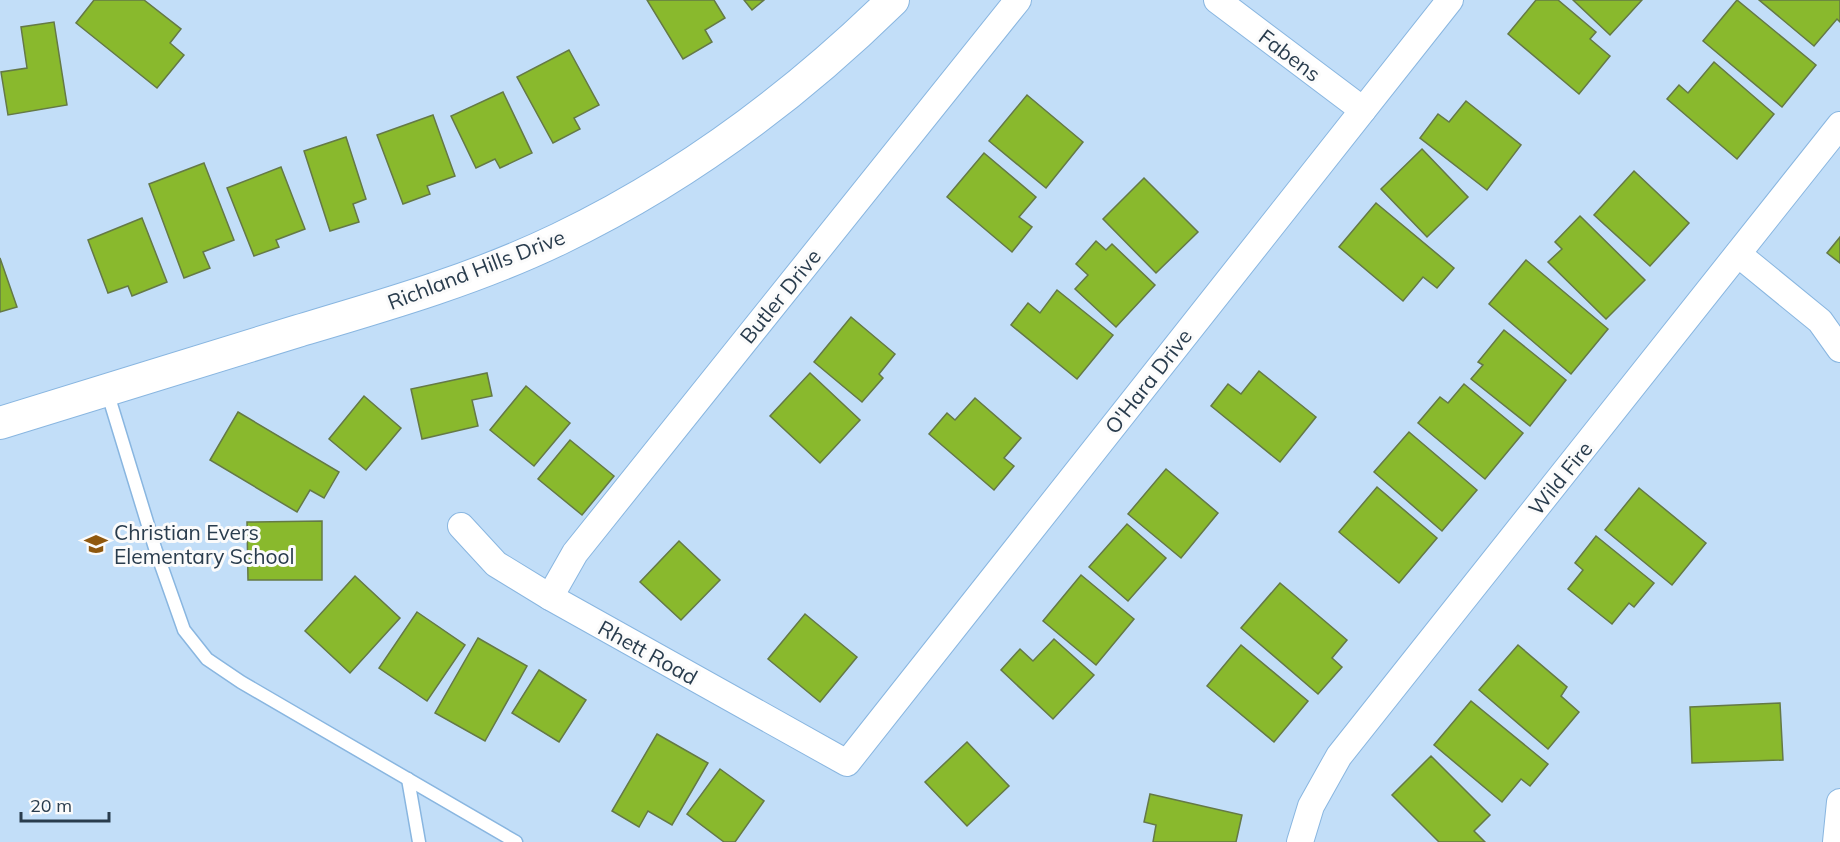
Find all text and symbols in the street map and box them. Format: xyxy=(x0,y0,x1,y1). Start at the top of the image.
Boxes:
street label: Fabens xyxy=(1254,23,1326,87)
street label: Richland Hills Drive xyxy=(384,223,568,315)
street label: Butler Drive xyxy=(734,244,826,348)
street label: O'Hara Drive xyxy=(1099,323,1197,439)
street label: Wild Fire xyxy=(1522,436,1598,520)
place label: Christian Evers Elementary School xyxy=(114,519,295,569)
school or university icon: Christian Evers Elementary School xyxy=(83,531,109,557)
street label: Rhett Road xyxy=(594,614,702,690)
scale bar xyxy=(21,785,110,823)
text: 20 m xyxy=(30,794,72,817)

